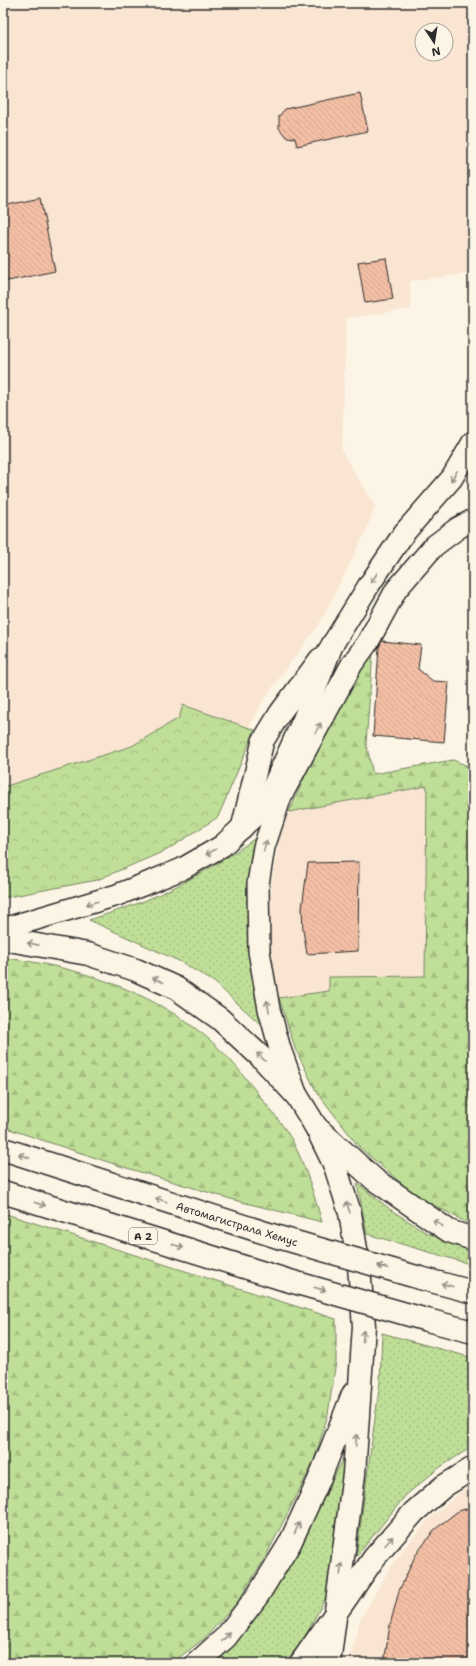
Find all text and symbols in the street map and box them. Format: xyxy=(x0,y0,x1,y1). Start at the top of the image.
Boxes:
north arrow xyxy=(414,22,454,62)
text: N xyxy=(430,43,442,60)
one-way arrow xyxy=(449,470,458,481)
one-way arrow xyxy=(370,572,378,583)
one-way arrow xyxy=(315,722,322,734)
one-way arrow xyxy=(262,840,269,853)
one-way arrow xyxy=(205,848,217,856)
one-way arrow xyxy=(86,900,99,907)
one-way arrow xyxy=(27,939,40,947)
one-way arrow xyxy=(152,976,164,983)
one-way arrow xyxy=(264,1000,272,1013)
one-way arrow xyxy=(256,1052,266,1062)
one-way arrow xyxy=(17,1152,30,1159)
one-way arrow xyxy=(154,1196,167,1203)
street label: Автомагистрала Хемус xyxy=(174,1199,300,1250)
one-way arrow xyxy=(33,1201,46,1208)
one-way arrow xyxy=(344,1201,351,1214)
one-way arrow xyxy=(433,1219,444,1227)
road number: A 2 xyxy=(129,1228,157,1244)
one-way arrow xyxy=(171,1243,184,1250)
one-way arrow xyxy=(377,1263,390,1270)
one-way arrow xyxy=(440,1281,453,1288)
one-way arrow xyxy=(313,1286,326,1293)
one-way arrow xyxy=(359,1330,366,1343)
one-way arrow xyxy=(353,1434,360,1447)
one-way arrow xyxy=(294,1523,301,1535)
one-way arrow xyxy=(385,1535,394,1546)
one-way arrow xyxy=(337,1563,345,1576)
one-way arrow xyxy=(221,1631,230,1642)

